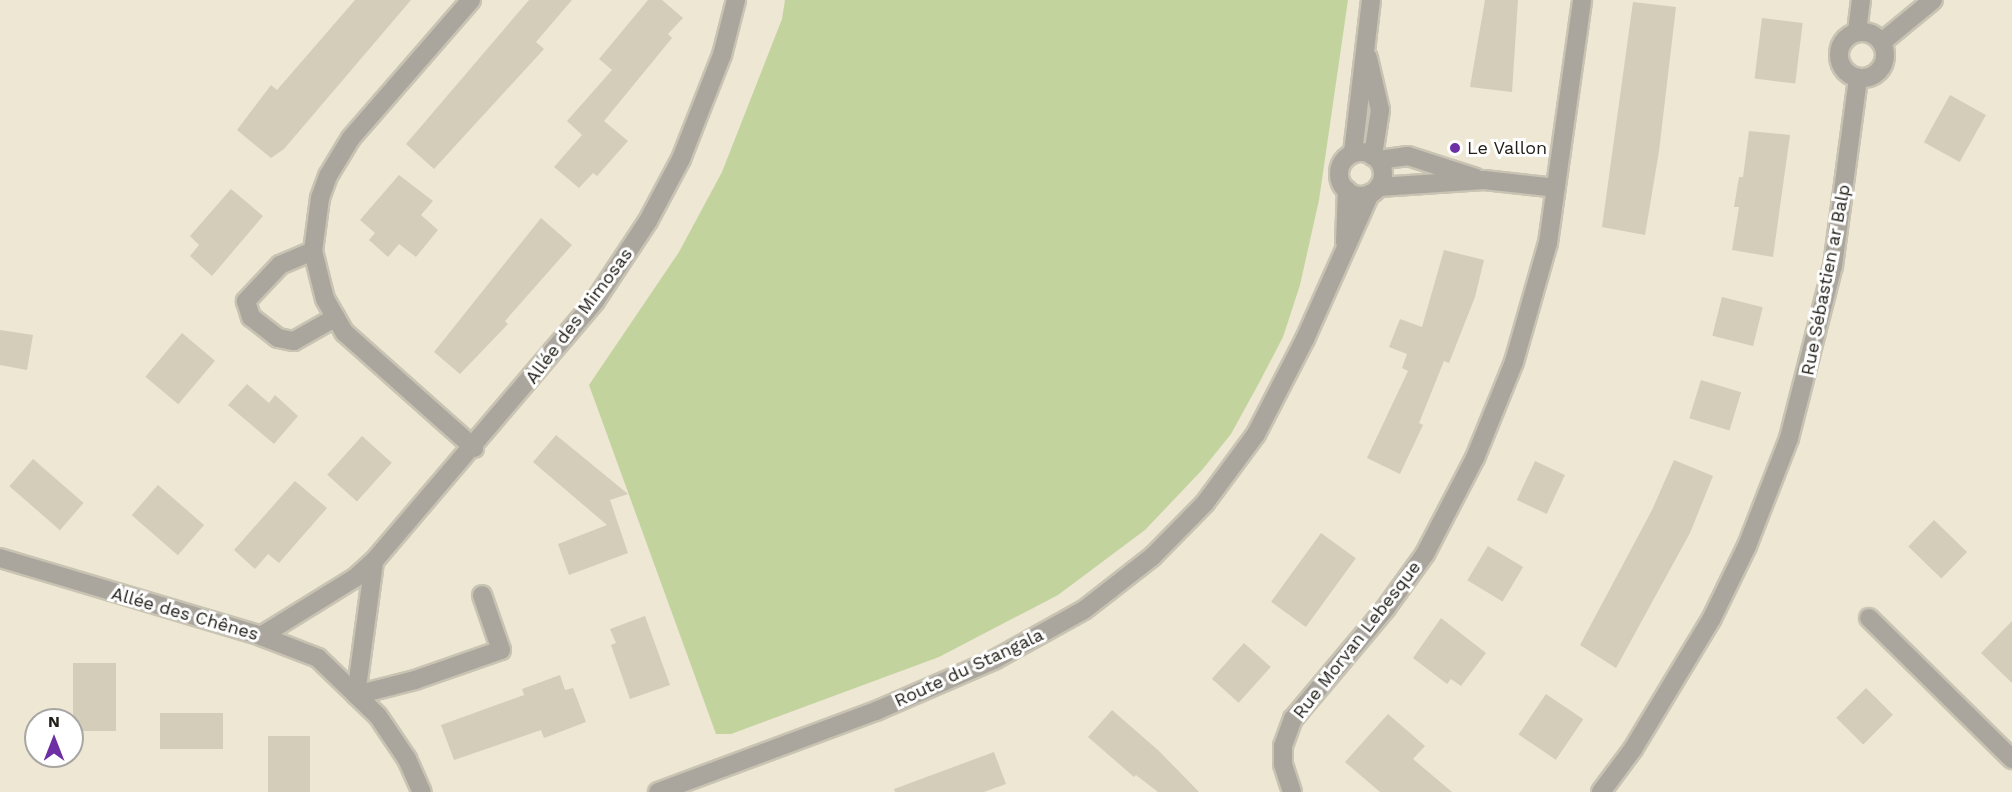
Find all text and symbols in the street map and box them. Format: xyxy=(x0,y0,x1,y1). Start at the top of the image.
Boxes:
place label: Le Vallon xyxy=(1467,137,1548,159)
marker: Le Vallon xyxy=(1448,141,1462,155)
street label: Rue Sébastien ar Balp xyxy=(1797,182,1855,378)
street label: Allée des Mimosas xyxy=(521,244,637,388)
street label: Rue Morvan Lebesque xyxy=(1289,557,1425,723)
street label: Allée des Chênes xyxy=(109,583,261,645)
street label: Route du Stangala xyxy=(891,624,1047,712)
north arrow xyxy=(24,708,84,768)
text: N xyxy=(48,712,60,731)

